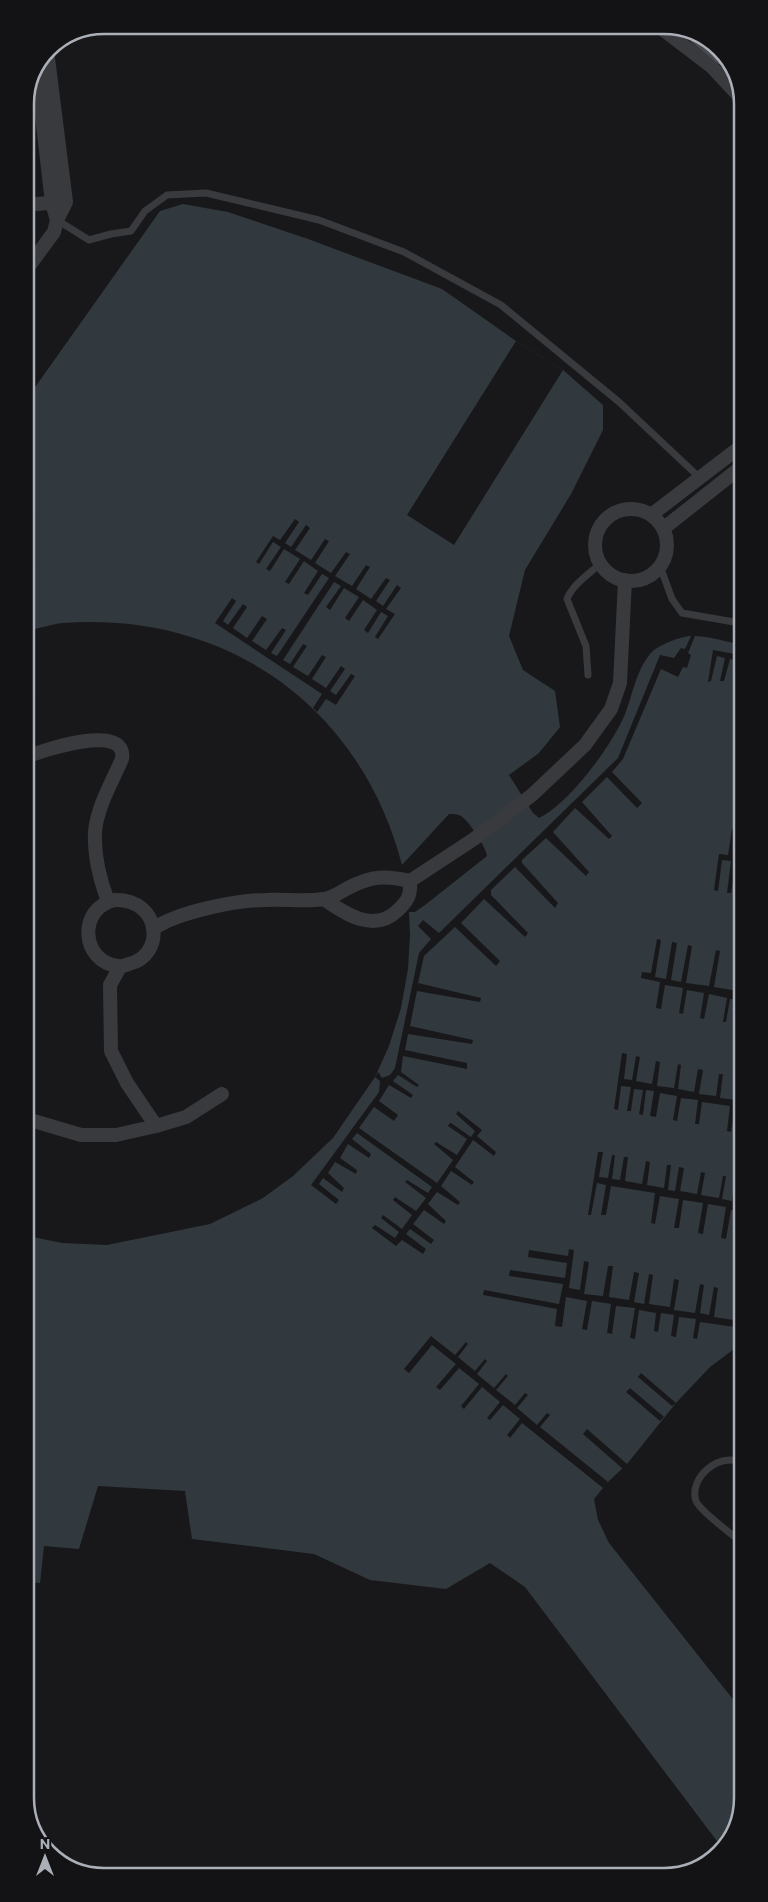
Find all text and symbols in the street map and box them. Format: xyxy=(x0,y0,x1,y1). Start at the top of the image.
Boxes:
north arrow xyxy=(20,1832,70,1882)
text: N xyxy=(40,1835,50,1852)

